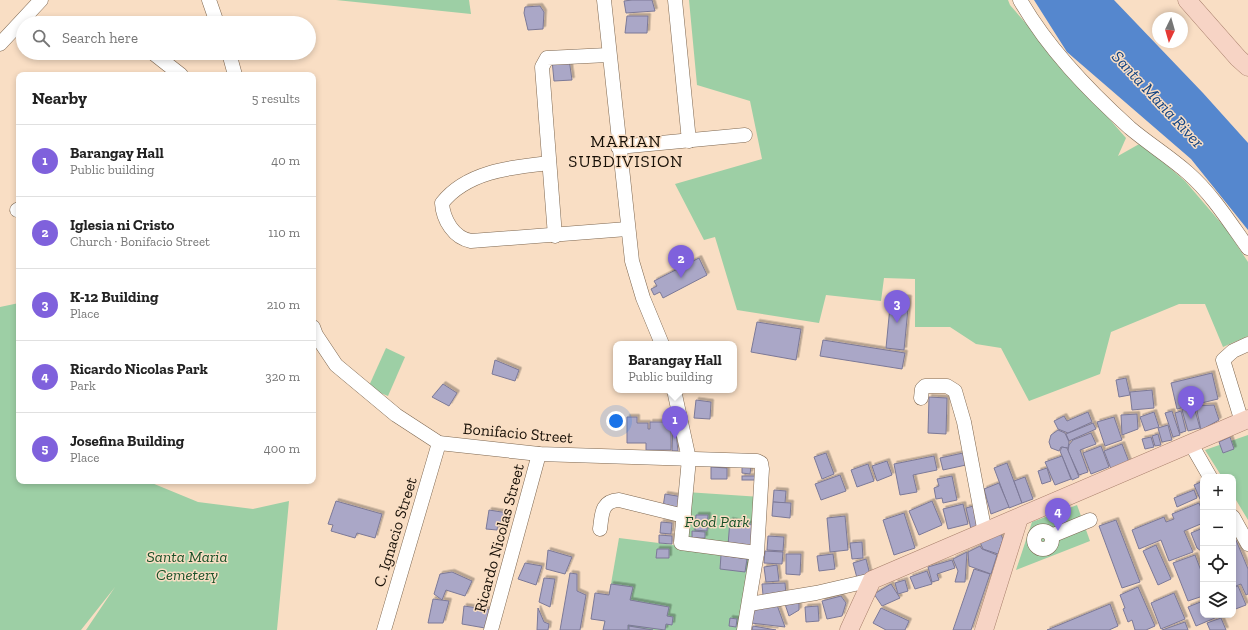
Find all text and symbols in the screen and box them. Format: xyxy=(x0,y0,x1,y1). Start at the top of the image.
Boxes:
north arrow xyxy=(1152,12,1188,48)
search box xyxy=(16,16,316,60)
icon: search xyxy=(30,27,52,49)
text: Search here xyxy=(62,29,138,47)
water label: Santa Maria River xyxy=(1108,46,1208,152)
text: Nearby xyxy=(32,88,87,108)
text: 5 results xyxy=(252,91,300,106)
district label: MARIAN SUBDIVISION xyxy=(568,131,684,171)
text: Barangay Hall xyxy=(70,144,164,162)
text: 1 xyxy=(42,153,48,168)
text: 40 m xyxy=(271,153,300,168)
text: Public building xyxy=(70,162,154,177)
text: Iglesia ni Cristo xyxy=(70,216,174,234)
text: 2 xyxy=(42,225,48,240)
text: 110 m xyxy=(268,225,300,240)
text: Church · Bonifacio Street xyxy=(70,234,210,249)
pin: 2 xyxy=(668,245,694,278)
text: K-12 Building xyxy=(70,288,159,306)
pin: 3 xyxy=(884,290,910,323)
text: 3 xyxy=(42,297,48,312)
text: 210 m xyxy=(267,297,300,312)
text: Place xyxy=(70,306,99,321)
popup xyxy=(613,341,737,393)
text: Barangay Hall xyxy=(628,351,722,369)
text: Ricardo Nicolas Park xyxy=(70,360,208,378)
text: 4 xyxy=(41,369,49,384)
text: 320 m xyxy=(265,369,300,384)
text: Public building xyxy=(628,369,713,384)
text: Park xyxy=(70,378,96,393)
pin: 5 xyxy=(1178,386,1204,419)
pin: 1 xyxy=(662,406,688,439)
your location xyxy=(606,411,626,431)
street label: Bonifacio Street xyxy=(462,419,574,447)
text: Josefina Building xyxy=(70,432,184,450)
text: 5 xyxy=(42,441,48,456)
text: 400 m xyxy=(264,441,300,456)
text: Place xyxy=(70,450,99,465)
street label: Ricardo Nicolas Street xyxy=(470,461,528,614)
map controls xyxy=(1200,474,1236,618)
button: + xyxy=(1200,474,1236,510)
street label: C. Ignacio Street xyxy=(369,475,421,589)
pin: 4 xyxy=(1045,498,1071,531)
button: − xyxy=(1200,510,1236,546)
park label: Food Park xyxy=(685,512,749,531)
button: locate xyxy=(1200,546,1236,582)
park label: Santa Maria Cemetery xyxy=(147,547,227,584)
button: layers xyxy=(1200,582,1236,618)

